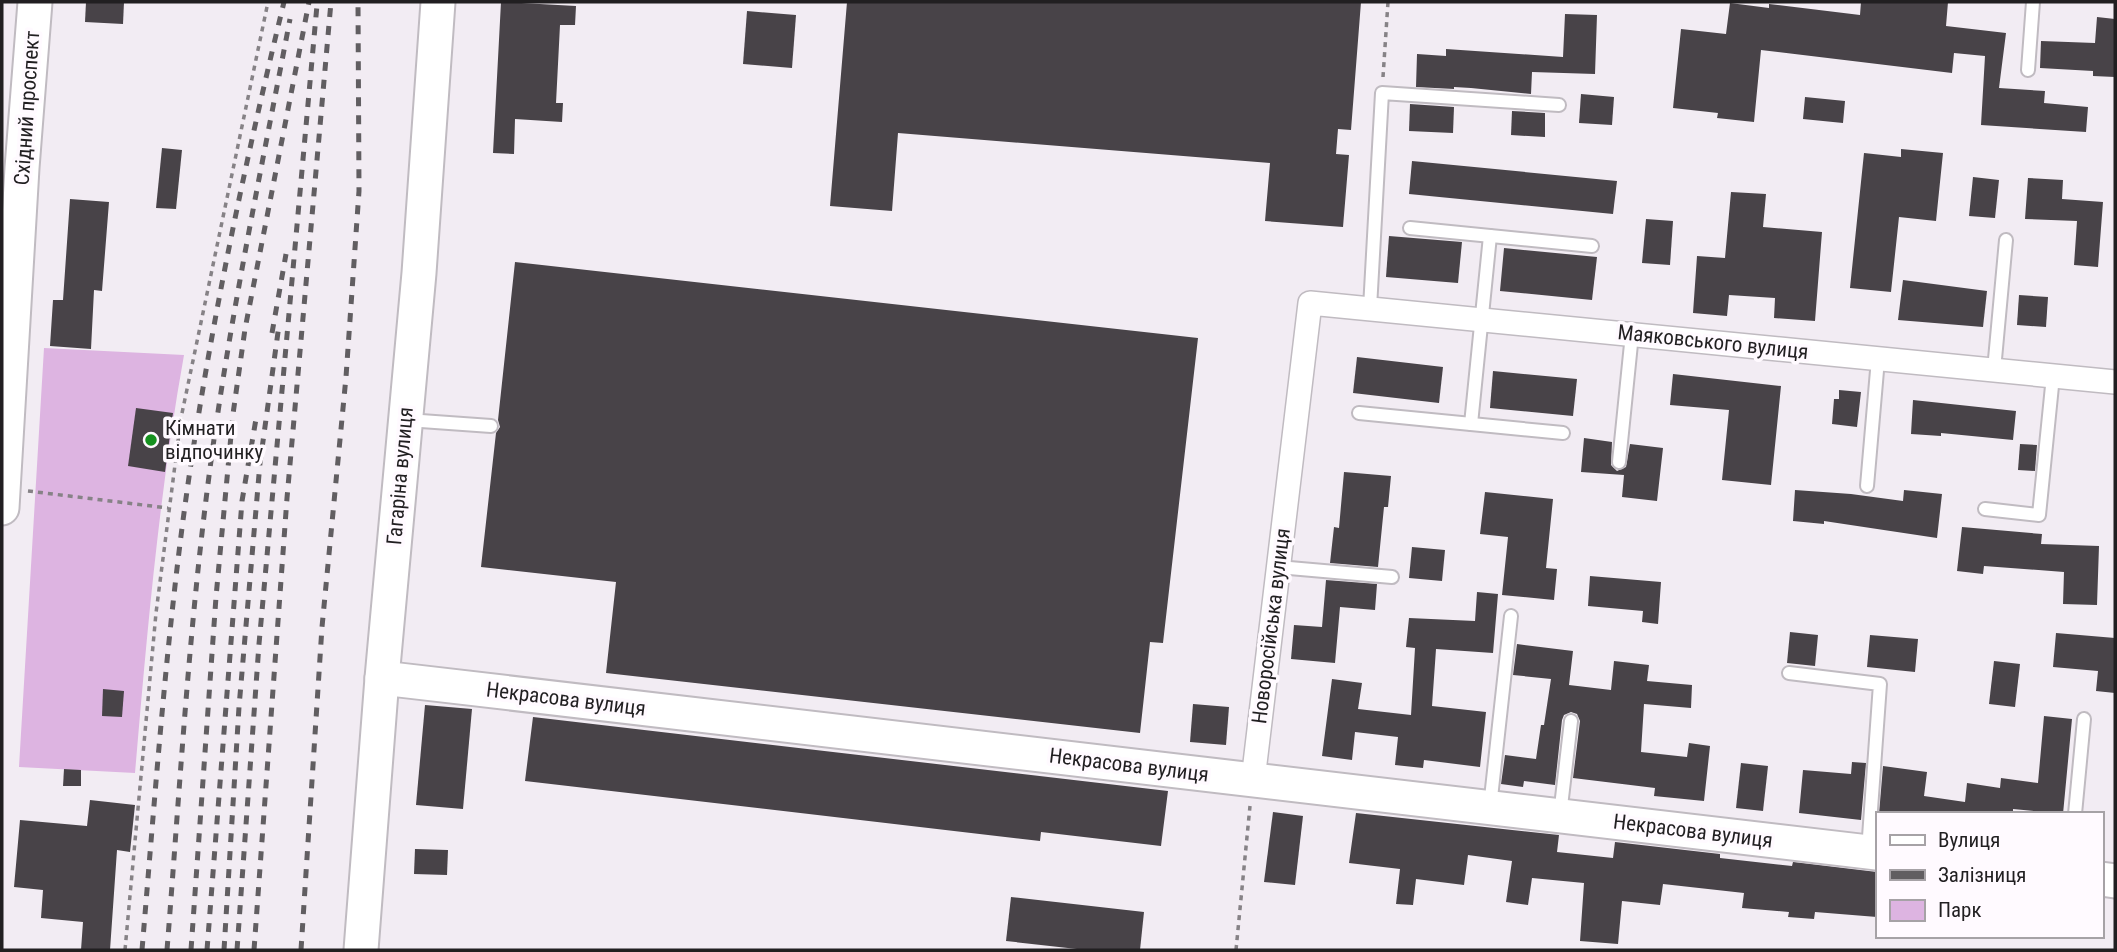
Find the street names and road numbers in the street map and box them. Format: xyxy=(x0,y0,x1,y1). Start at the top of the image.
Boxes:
street label: Східний проспект xyxy=(10,30,44,186)
street label: Маяковського вулиця xyxy=(1616,320,1810,364)
street label: Гагаріна вулиця xyxy=(382,406,418,546)
street label: Новоросійська вулиця xyxy=(1247,527,1295,725)
street label: Некрасова вулиця xyxy=(485,677,647,721)
street label: Некрасова вулиця xyxy=(1048,743,1210,787)
street label: Некрасова вулиця xyxy=(1612,809,1774,853)

